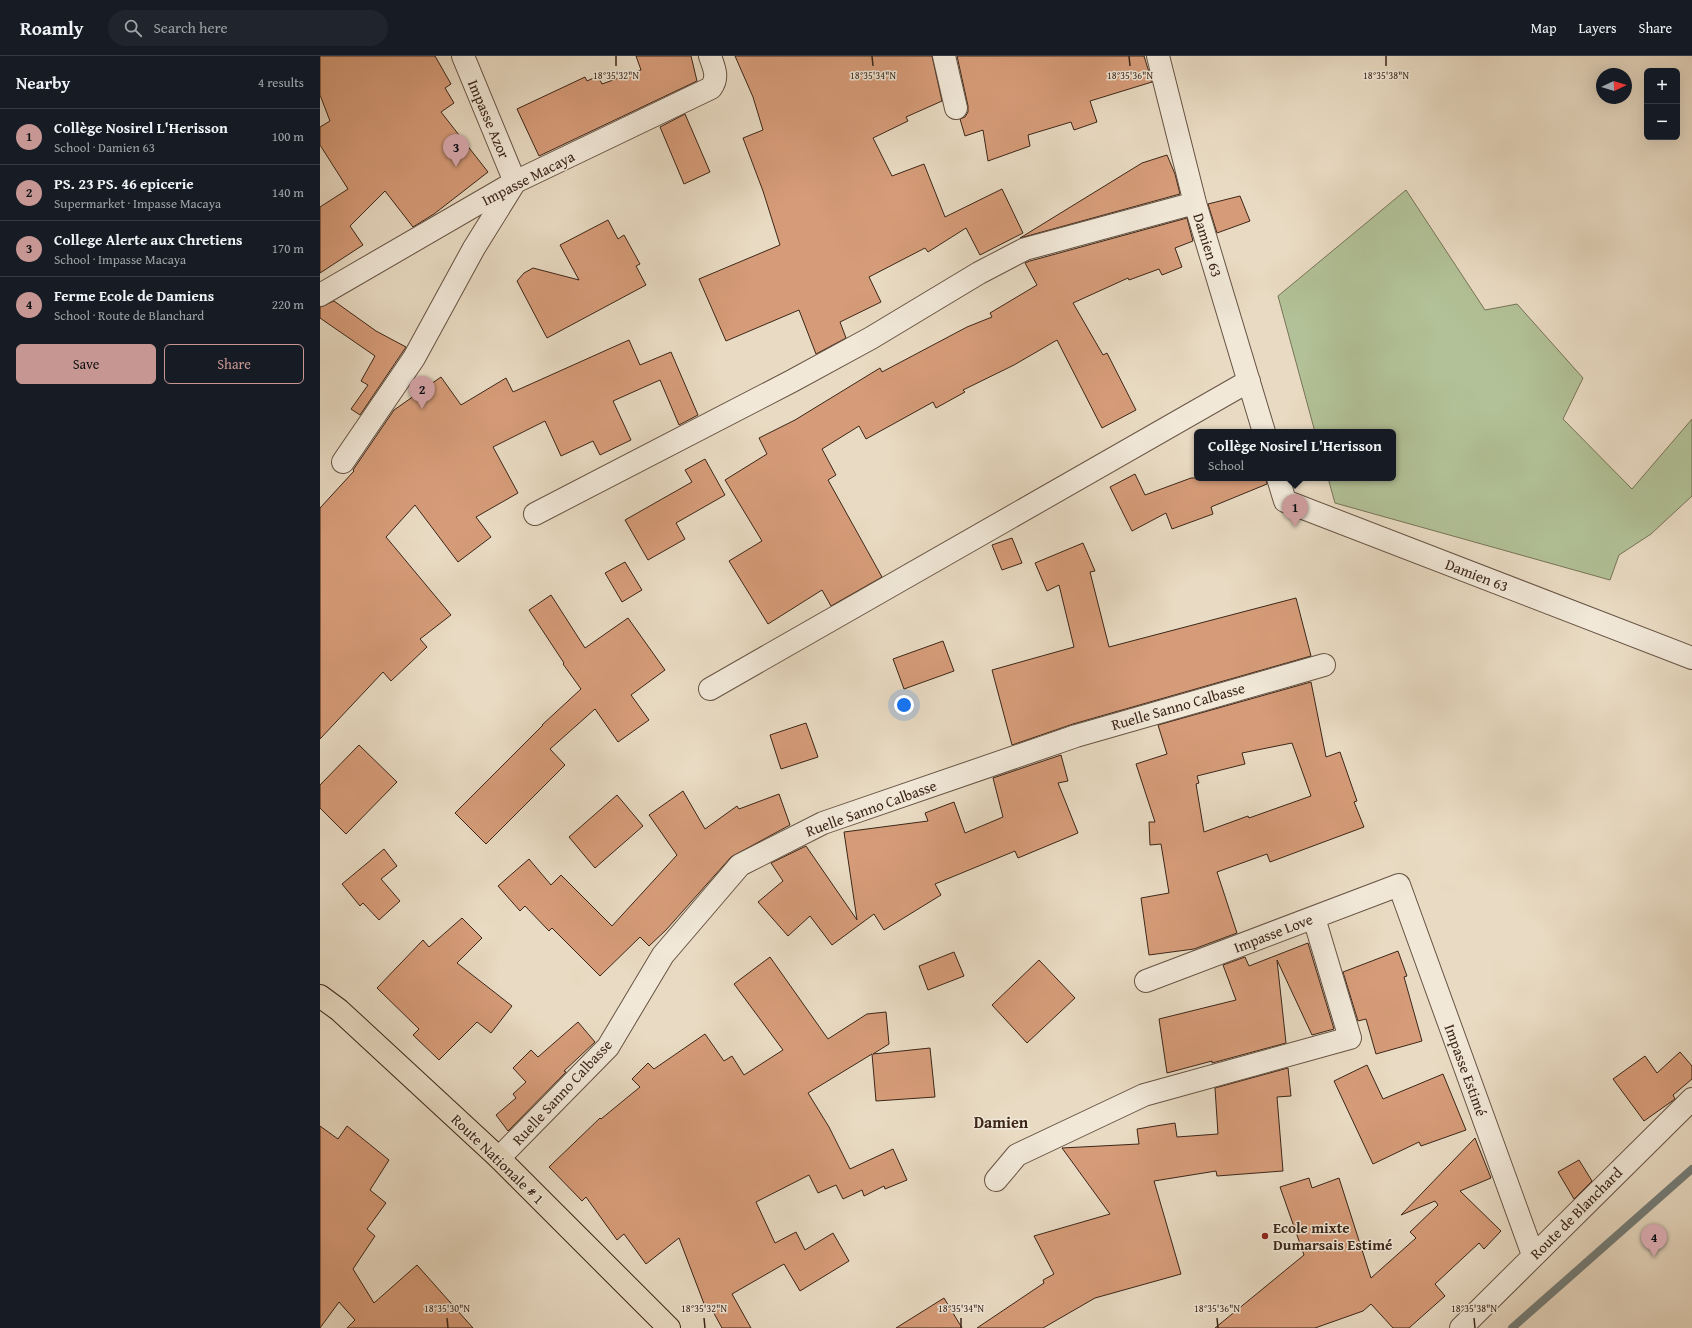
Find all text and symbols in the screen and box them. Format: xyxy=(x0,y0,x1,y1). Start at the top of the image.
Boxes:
search box xyxy=(108,10,388,46)
text: Roamly xyxy=(20,14,84,42)
icon: search xyxy=(122,17,144,39)
text: Search here xyxy=(154,17,228,38)
text: Map xyxy=(1531,18,1557,38)
text: Layers xyxy=(1579,18,1617,38)
text: Share xyxy=(1639,18,1672,38)
text: 18°35'32"N xyxy=(593,68,639,83)
text: 18°35'34"N xyxy=(850,68,896,83)
text: 18°35'36"N xyxy=(1107,68,1153,83)
text: 18°35'38"N xyxy=(1363,68,1409,83)
north arrow xyxy=(1596,68,1632,104)
map controls xyxy=(1644,68,1680,140)
button: + xyxy=(1644,68,1680,104)
text: Nearby xyxy=(16,70,70,95)
text: 4 results xyxy=(258,73,304,92)
street label: Impasse Azor xyxy=(463,76,515,162)
button: − xyxy=(1644,104,1680,140)
text: Collège Nosirel L'Herisson xyxy=(54,117,228,138)
text: 1 xyxy=(26,127,32,146)
text: 100 m xyxy=(272,127,304,146)
pin: 3 xyxy=(443,134,469,167)
text: School · Damien 63 xyxy=(54,138,155,157)
street label: Impasse Macaya xyxy=(478,146,578,210)
text: PS. 23 PS. 46 epicerie xyxy=(54,173,194,194)
text: 2 xyxy=(26,183,32,202)
text: 140 m xyxy=(272,183,304,202)
text: Supermarket · Impasse Macaya xyxy=(54,194,221,213)
street label: Damien 63 xyxy=(1188,210,1228,280)
text: College Alerte aux Chretiens xyxy=(54,229,242,250)
text: 3 xyxy=(26,239,32,258)
text: 170 m xyxy=(272,239,304,258)
text: School · Impasse Macaya xyxy=(54,250,186,269)
text: Ferme Ecole de Damiens xyxy=(54,285,214,306)
text: 4 xyxy=(26,295,32,314)
text: 220 m xyxy=(272,295,304,314)
text: School · Route de Blanchard xyxy=(54,306,204,325)
button: Save xyxy=(16,344,156,384)
button: Share xyxy=(164,344,304,384)
pin: 2 xyxy=(409,376,435,409)
popup xyxy=(1194,429,1396,481)
text: Collège Nosirel L'Herisson xyxy=(1208,435,1382,456)
text: School xyxy=(1208,456,1244,475)
pin: 1 xyxy=(1282,494,1308,527)
street label: Damien 63 xyxy=(1442,553,1512,597)
street label: Ruelle Sanno Calbasse xyxy=(1109,677,1247,735)
your location xyxy=(894,695,914,715)
street label: Ruelle Sanno Calbasse xyxy=(803,775,939,841)
street label: Impasse Love xyxy=(1230,908,1316,958)
street label: Impasse Estimé xyxy=(1440,1021,1492,1119)
street label: Ruelle Sanno Calbasse xyxy=(507,1034,617,1150)
street label: Route Nationale # 1 xyxy=(447,1109,549,1209)
district label: Damien xyxy=(974,1110,1029,1134)
street label: Route de Blanchard xyxy=(1525,1162,1627,1264)
place label: Ecole mixte Dumarsais Estimé xyxy=(1273,1217,1392,1255)
pin: 4 xyxy=(1641,1224,1667,1257)
marker: Ecole mixte Dumarsais Estimé xyxy=(1260,1231,1270,1241)
text: 18°35'30"N xyxy=(424,1301,470,1316)
text: 18°35'32"N xyxy=(681,1301,727,1316)
text: 18°35'34"N xyxy=(938,1301,984,1316)
text: 18°35'36"N xyxy=(1194,1301,1240,1316)
text: 18°35'38"N xyxy=(1451,1301,1497,1316)

